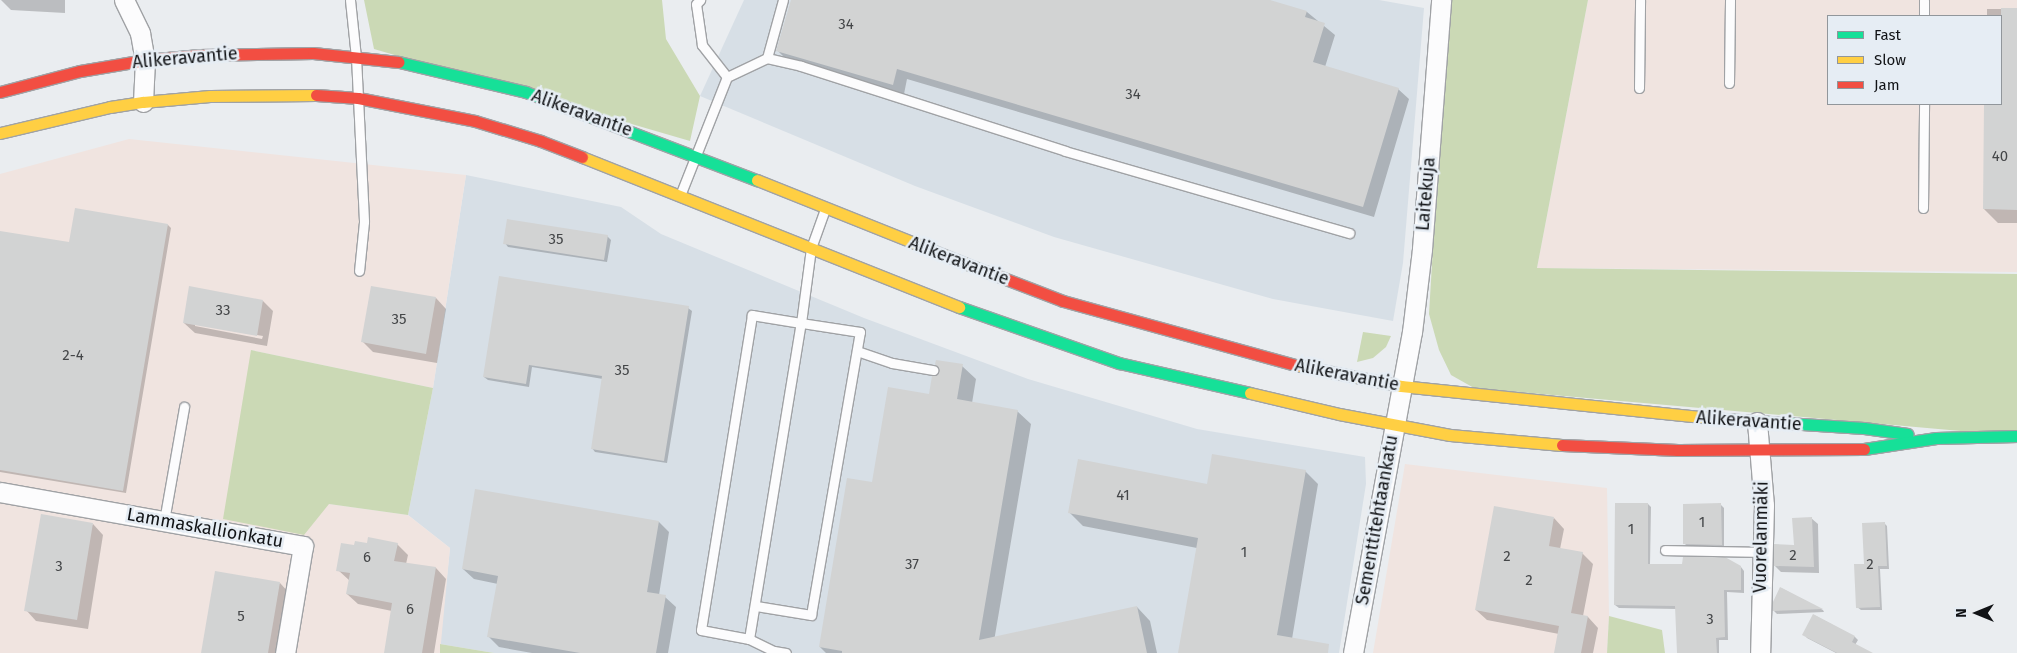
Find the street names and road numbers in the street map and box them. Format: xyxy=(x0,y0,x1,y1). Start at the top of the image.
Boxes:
street label: Alikeravantie xyxy=(131,43,239,73)
street label: Alikeravantie xyxy=(529,85,635,141)
street label: Laitekuja xyxy=(1412,156,1440,232)
street label: Alikeravantie xyxy=(906,232,1012,290)
street label: Alikeravantie xyxy=(1293,354,1401,396)
street label: Alikeravantie xyxy=(1696,407,1802,435)
street label: Sementtitehtaankatu xyxy=(1351,433,1403,607)
street label: Vuorelanmäki xyxy=(1749,481,1773,593)
street label: Lammaskallionkatu xyxy=(125,504,285,552)

